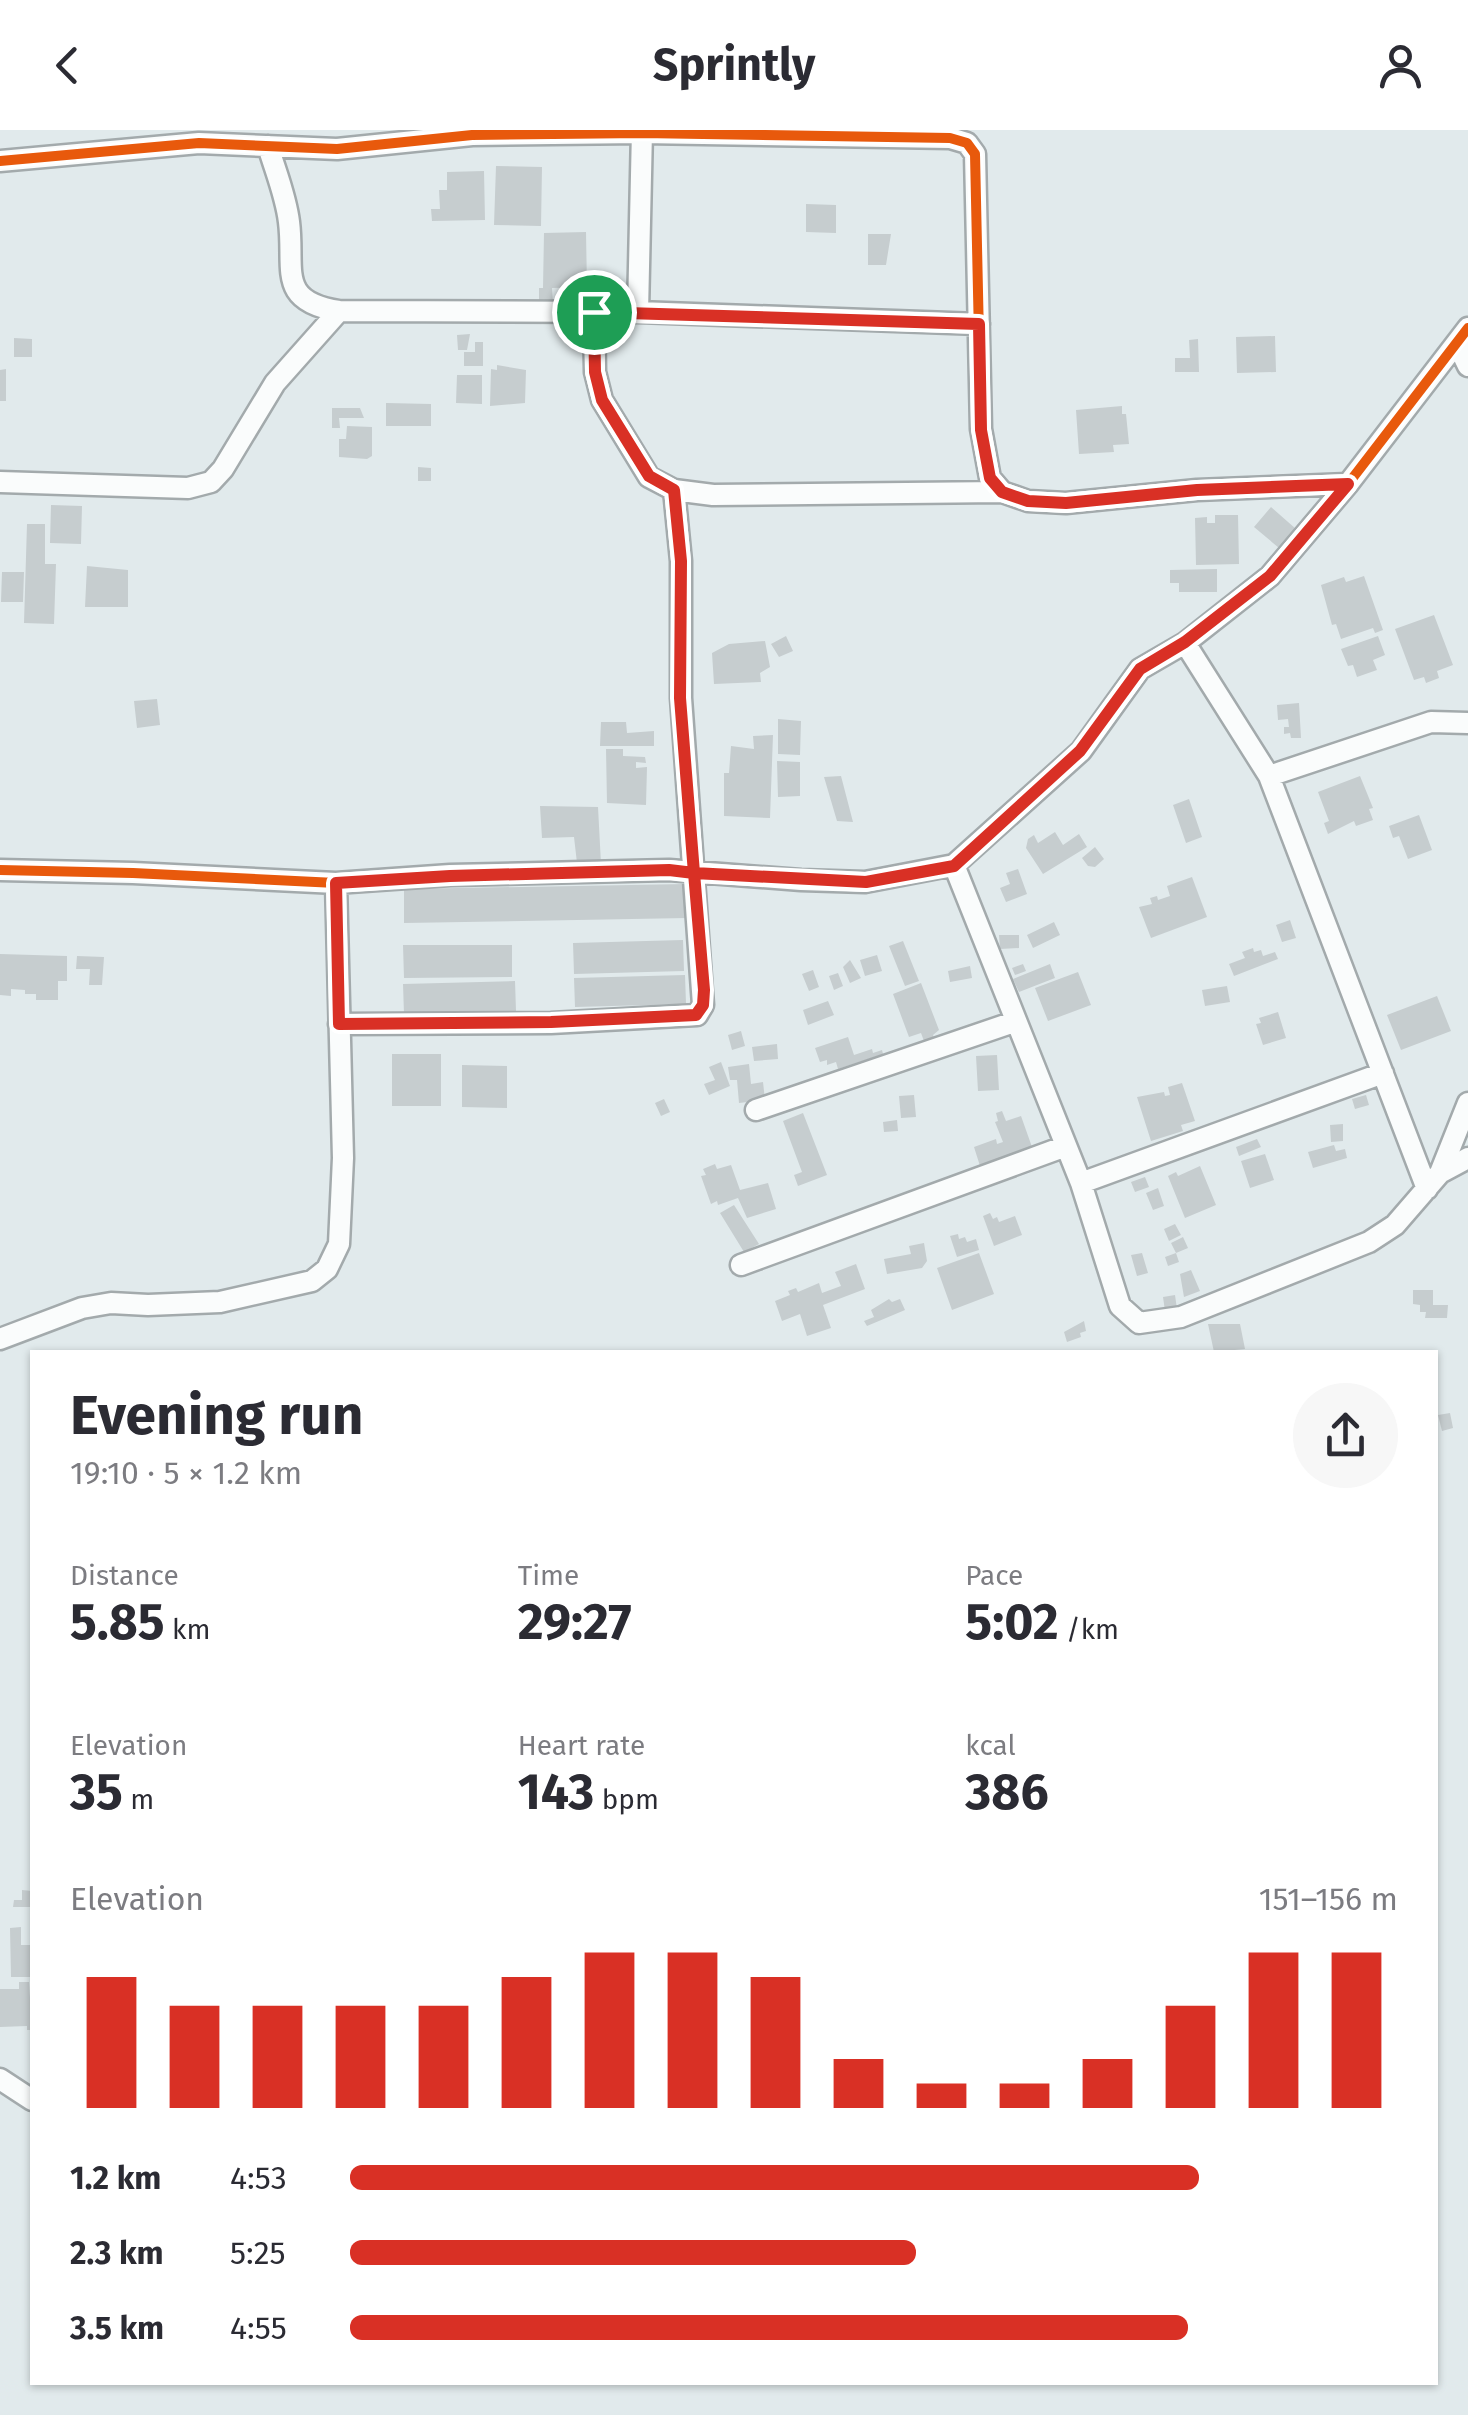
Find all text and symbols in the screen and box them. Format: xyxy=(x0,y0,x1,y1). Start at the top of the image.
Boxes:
icon: back xyxy=(40,38,95,93)
text: Sprintly xyxy=(653,38,815,92)
icon: person xyxy=(1373,38,1428,93)
pin xyxy=(552,270,637,355)
icon: arrive xyxy=(567,285,622,340)
text: Evening run xyxy=(70,1383,364,1449)
button: share xyxy=(1293,1383,1398,1488)
text: 19:10 · 5 × 1.2 km xyxy=(70,1454,302,1492)
text: Distance xyxy=(70,1559,179,1592)
text: Time xyxy=(518,1559,579,1592)
text: Pace xyxy=(965,1559,1023,1592)
text: 5.85 xyxy=(70,1592,165,1652)
text: 29:27 xyxy=(518,1592,632,1652)
text: 5:02 xyxy=(965,1592,1059,1652)
text: km xyxy=(165,1613,210,1646)
text: /km xyxy=(1059,1613,1119,1646)
text: Elevation xyxy=(70,1729,187,1762)
text: Heart rate xyxy=(518,1729,645,1762)
text: kcal xyxy=(965,1729,1016,1762)
text: 35 xyxy=(70,1762,123,1822)
text: 143 xyxy=(518,1762,594,1822)
text: 386 xyxy=(965,1762,1049,1822)
text: m xyxy=(123,1783,154,1816)
text: bpm xyxy=(594,1783,659,1816)
text: Elevation xyxy=(70,1880,204,1918)
text: 151–156 m xyxy=(1259,1880,1398,1918)
text: 1.2 km xyxy=(70,2159,161,2197)
text: 4:53 xyxy=(230,2159,287,2197)
text: 2.3 km xyxy=(70,2234,164,2272)
text: 5:25 xyxy=(230,2234,286,2272)
text: 3.5 km xyxy=(70,2309,164,2347)
text: 4:55 xyxy=(230,2309,287,2347)

